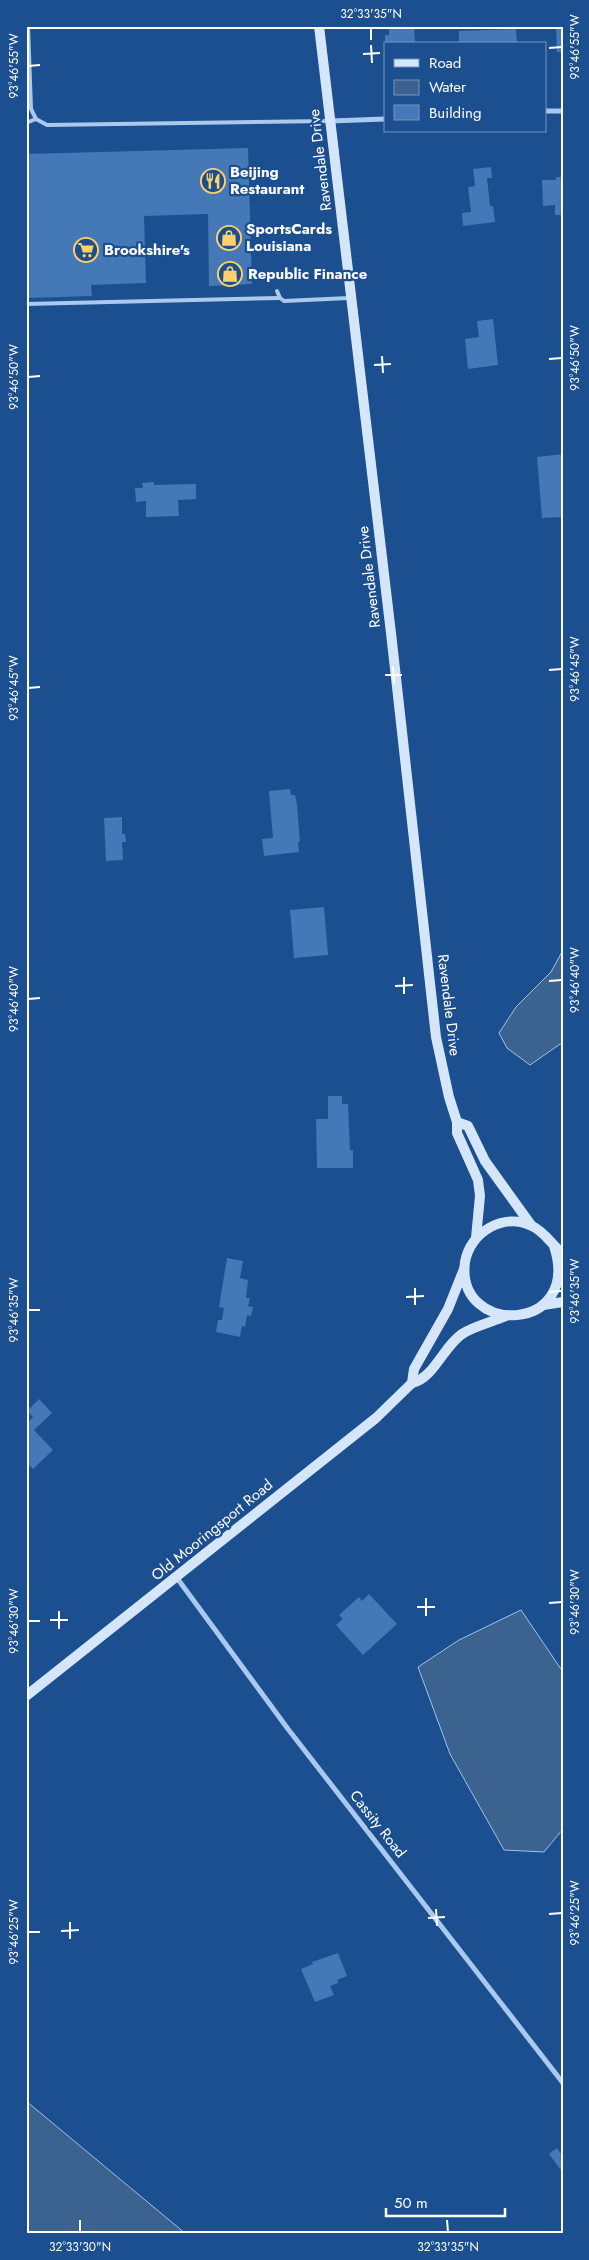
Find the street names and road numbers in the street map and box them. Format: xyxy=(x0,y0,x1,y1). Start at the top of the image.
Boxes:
street label: Ravendale Drive xyxy=(303,108,337,212)
street label: Ravendale Drive xyxy=(352,525,386,629)
street label: Ravendale Drive xyxy=(432,953,466,1057)
street label: Old Mooringsport Road xyxy=(147,1474,277,1586)
street label: Cassity Road xyxy=(345,1785,411,1863)

